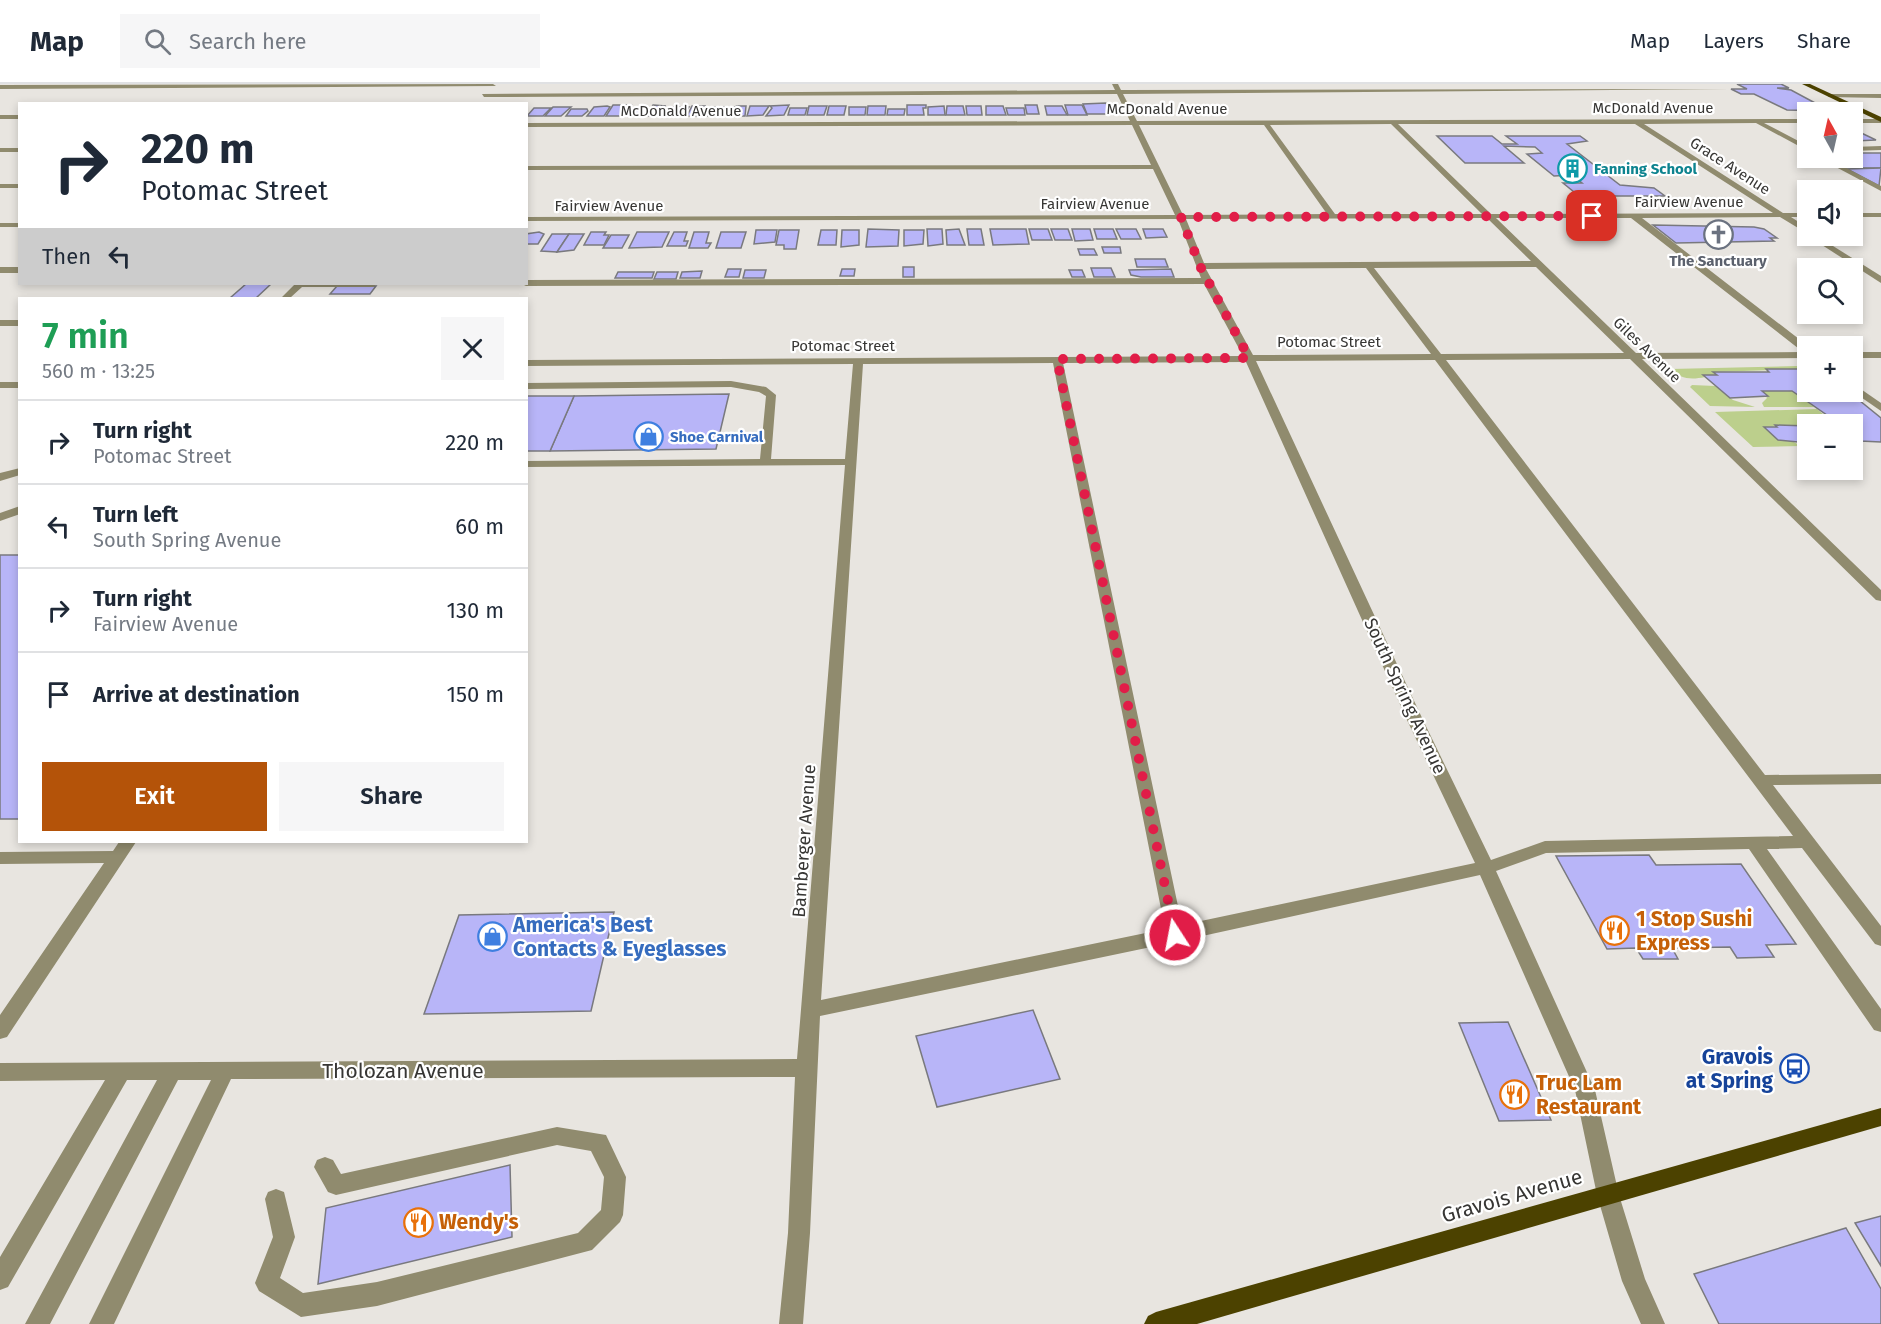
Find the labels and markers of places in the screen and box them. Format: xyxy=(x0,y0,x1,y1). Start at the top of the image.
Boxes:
building icon: Fanning School xyxy=(1557,153,1589,185)
place label: Fanning School xyxy=(1594,160,1698,178)
pin xyxy=(1566,190,1617,241)
church icon: The Sanctuary xyxy=(1702,218,1734,250)
place label: The Sanctuary xyxy=(1669,252,1767,270)
shop icon: Shoe Carnival xyxy=(633,421,665,453)
place label: Shoe Carnival xyxy=(670,428,764,446)
place label: 1 Stop Sushi Express xyxy=(1636,906,1752,956)
place label: America's Best Contacts & Eyeglasses xyxy=(512,912,726,962)
restaurant icon: 1 Stop Sushi Express xyxy=(1599,915,1631,947)
shop icon: America's Best Contacts & Eyeglasses xyxy=(476,921,508,953)
place label: Gravois at Spring xyxy=(1686,1044,1773,1094)
bus stop icon: Gravois at Spring xyxy=(1778,1053,1810,1085)
place label: Truc Lam Restaurant xyxy=(1536,1070,1642,1120)
restaurant icon: Truc Lam Restaurant xyxy=(1499,1079,1531,1111)
restaurant icon: Wendy's xyxy=(402,1206,434,1238)
place label: Wendy's xyxy=(439,1209,519,1235)

